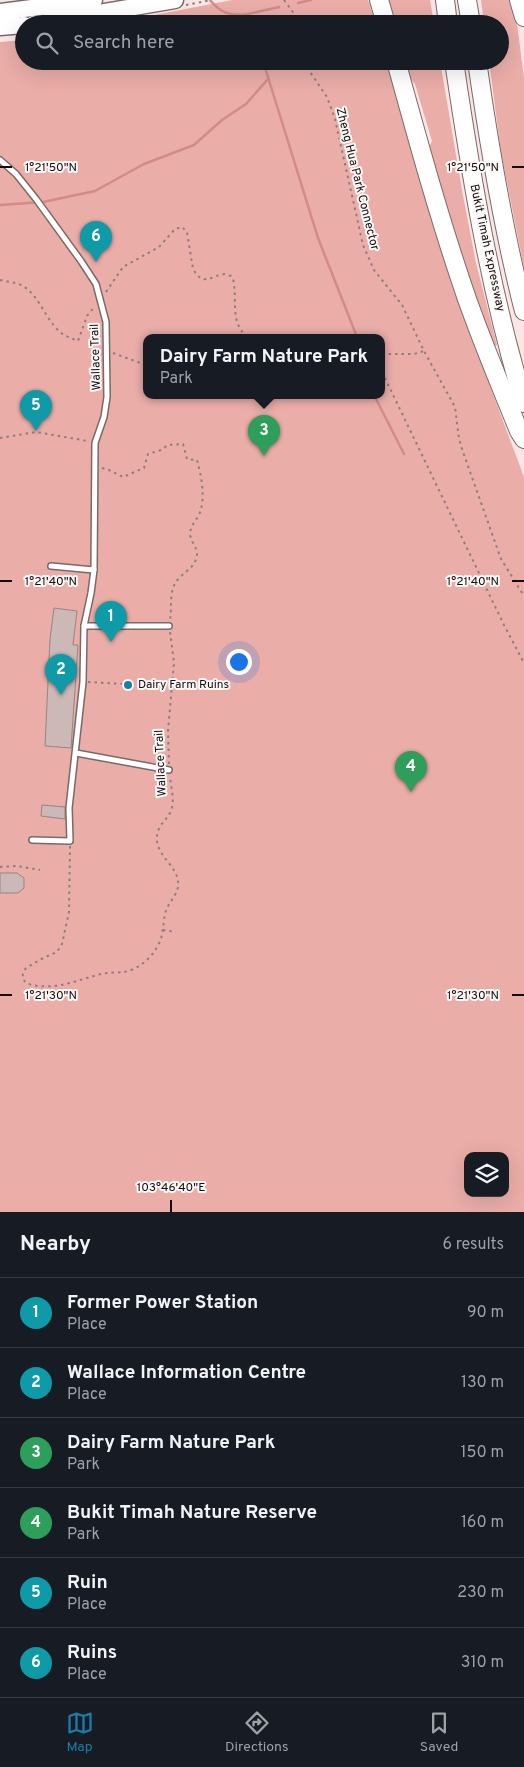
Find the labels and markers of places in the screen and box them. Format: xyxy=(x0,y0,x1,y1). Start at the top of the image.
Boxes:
pin: 6 xyxy=(80,221,112,262)
pin: 5 xyxy=(20,390,52,431)
pin: 3 xyxy=(248,415,280,456)
pin: 1 xyxy=(95,601,127,642)
pin: 2 xyxy=(45,654,77,695)
place label: Dairy Farm Ruins xyxy=(138,677,229,693)
marker: Dairy Farm Ruins xyxy=(122,679,134,691)
pin: 4 xyxy=(395,751,427,792)

